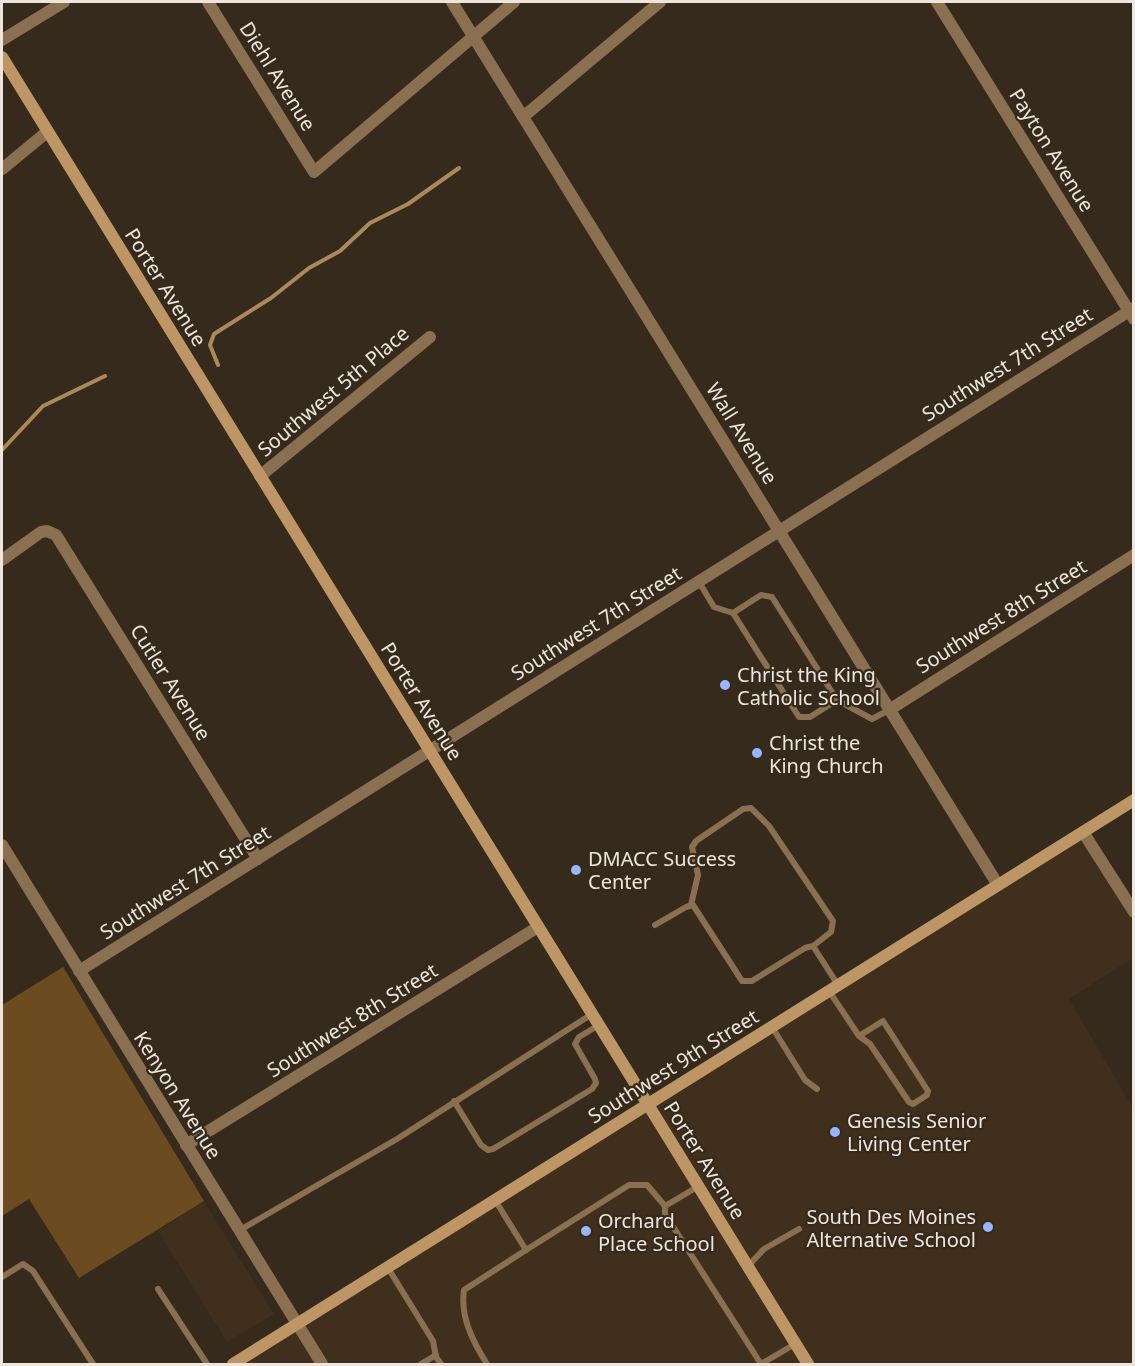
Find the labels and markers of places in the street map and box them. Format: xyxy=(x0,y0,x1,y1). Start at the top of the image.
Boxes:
place label: Christ the King Catholic School xyxy=(737,661,880,711)
marker: Christ the King Catholic School xyxy=(718,678,732,692)
place label: Christ the King Church xyxy=(769,729,884,779)
marker: Christ the King Church xyxy=(750,746,764,760)
place label: DMACC Success Center xyxy=(588,845,736,895)
marker: DMACC Success Center xyxy=(569,863,583,877)
place label: Genesis Senior Living Center xyxy=(847,1107,986,1157)
marker: Genesis Senior Living Center xyxy=(828,1125,842,1139)
place label: South Des Moines Alternative School xyxy=(806,1203,976,1253)
place label: Orchard Place School xyxy=(598,1207,715,1257)
marker: South Des Moines Alternative School xyxy=(981,1220,995,1234)
marker: Orchard Place School xyxy=(579,1224,593,1238)

